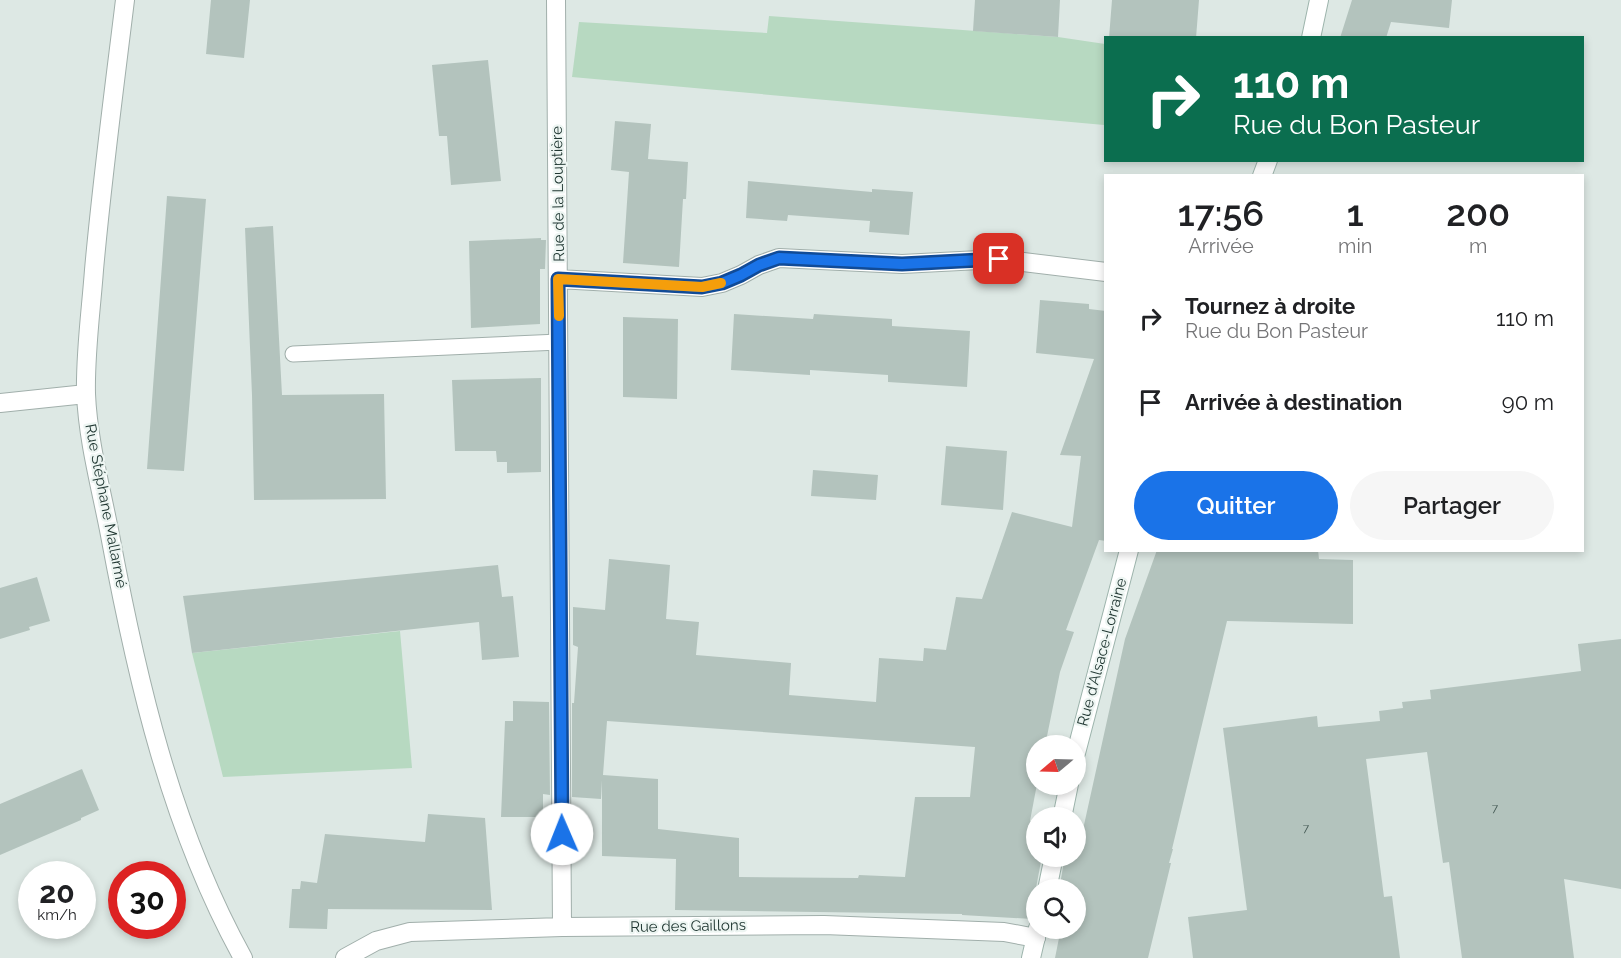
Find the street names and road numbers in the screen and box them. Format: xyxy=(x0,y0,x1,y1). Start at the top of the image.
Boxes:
street label: Rue de la Louptière xyxy=(548,126,568,262)
street label: Rue Stéphane Mallarmé xyxy=(81,422,131,590)
street label: Rue d'Alsace-Lorraine xyxy=(1074,576,1130,728)
street label: Rue des Gaillons xyxy=(630,916,746,936)

